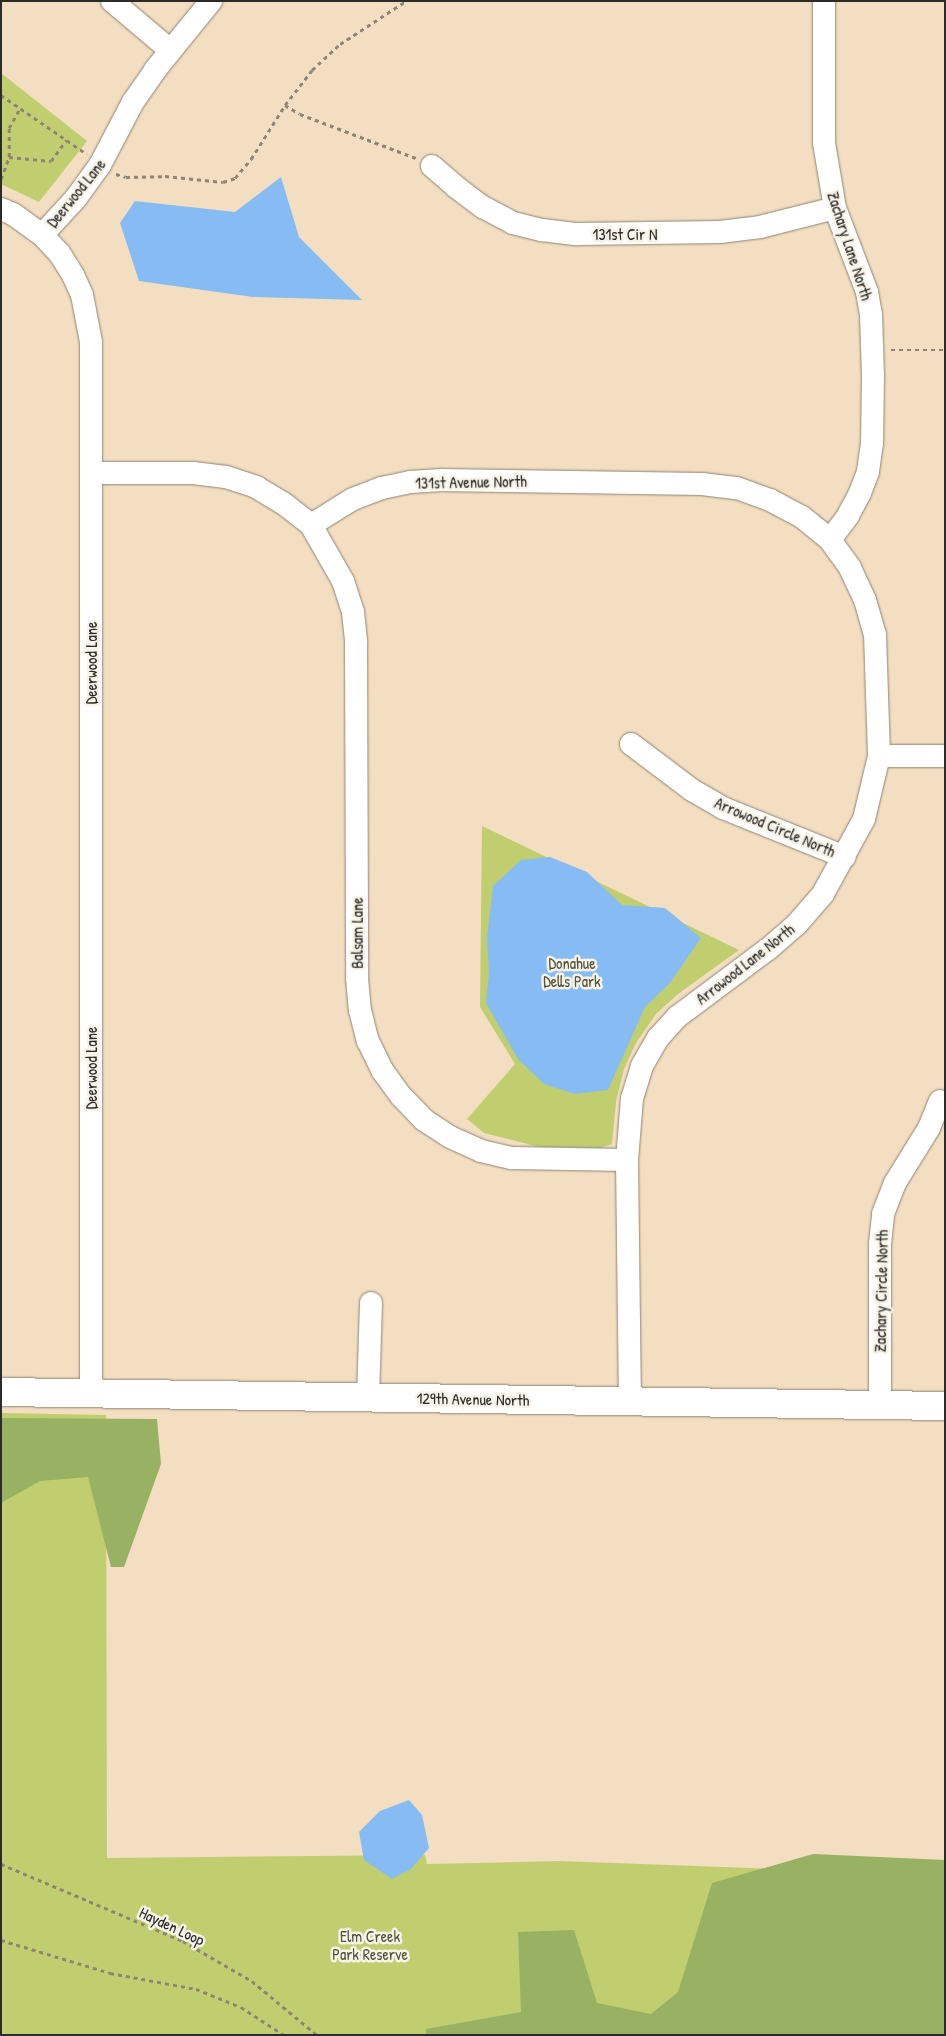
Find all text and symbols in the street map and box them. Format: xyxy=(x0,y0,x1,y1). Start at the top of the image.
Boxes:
street label: Deerwood Lane xyxy=(43,155,109,231)
street label: Zachary Lane North xyxy=(823,189,877,303)
street label: 131st Cir N xyxy=(593,224,657,244)
street label: 131st Avenue North xyxy=(415,471,527,493)
street label: Deerwood Lane xyxy=(81,622,101,704)
street label: Arrowood Circle North xyxy=(712,793,838,861)
street label: Balsam Lane xyxy=(347,897,367,969)
street label: Arrowood Lane North xyxy=(692,920,798,1008)
park label: Donahue Dells Park xyxy=(543,953,601,991)
street label: Deerwood Lane xyxy=(81,1027,101,1109)
street label: Zachary Circle North xyxy=(870,1230,892,1352)
street label: 129th Avenue North xyxy=(417,1388,529,1410)
street label: Hayden Loop xyxy=(136,1903,208,1949)
park label: Elm Creek Park Reserve xyxy=(332,1926,408,1964)

